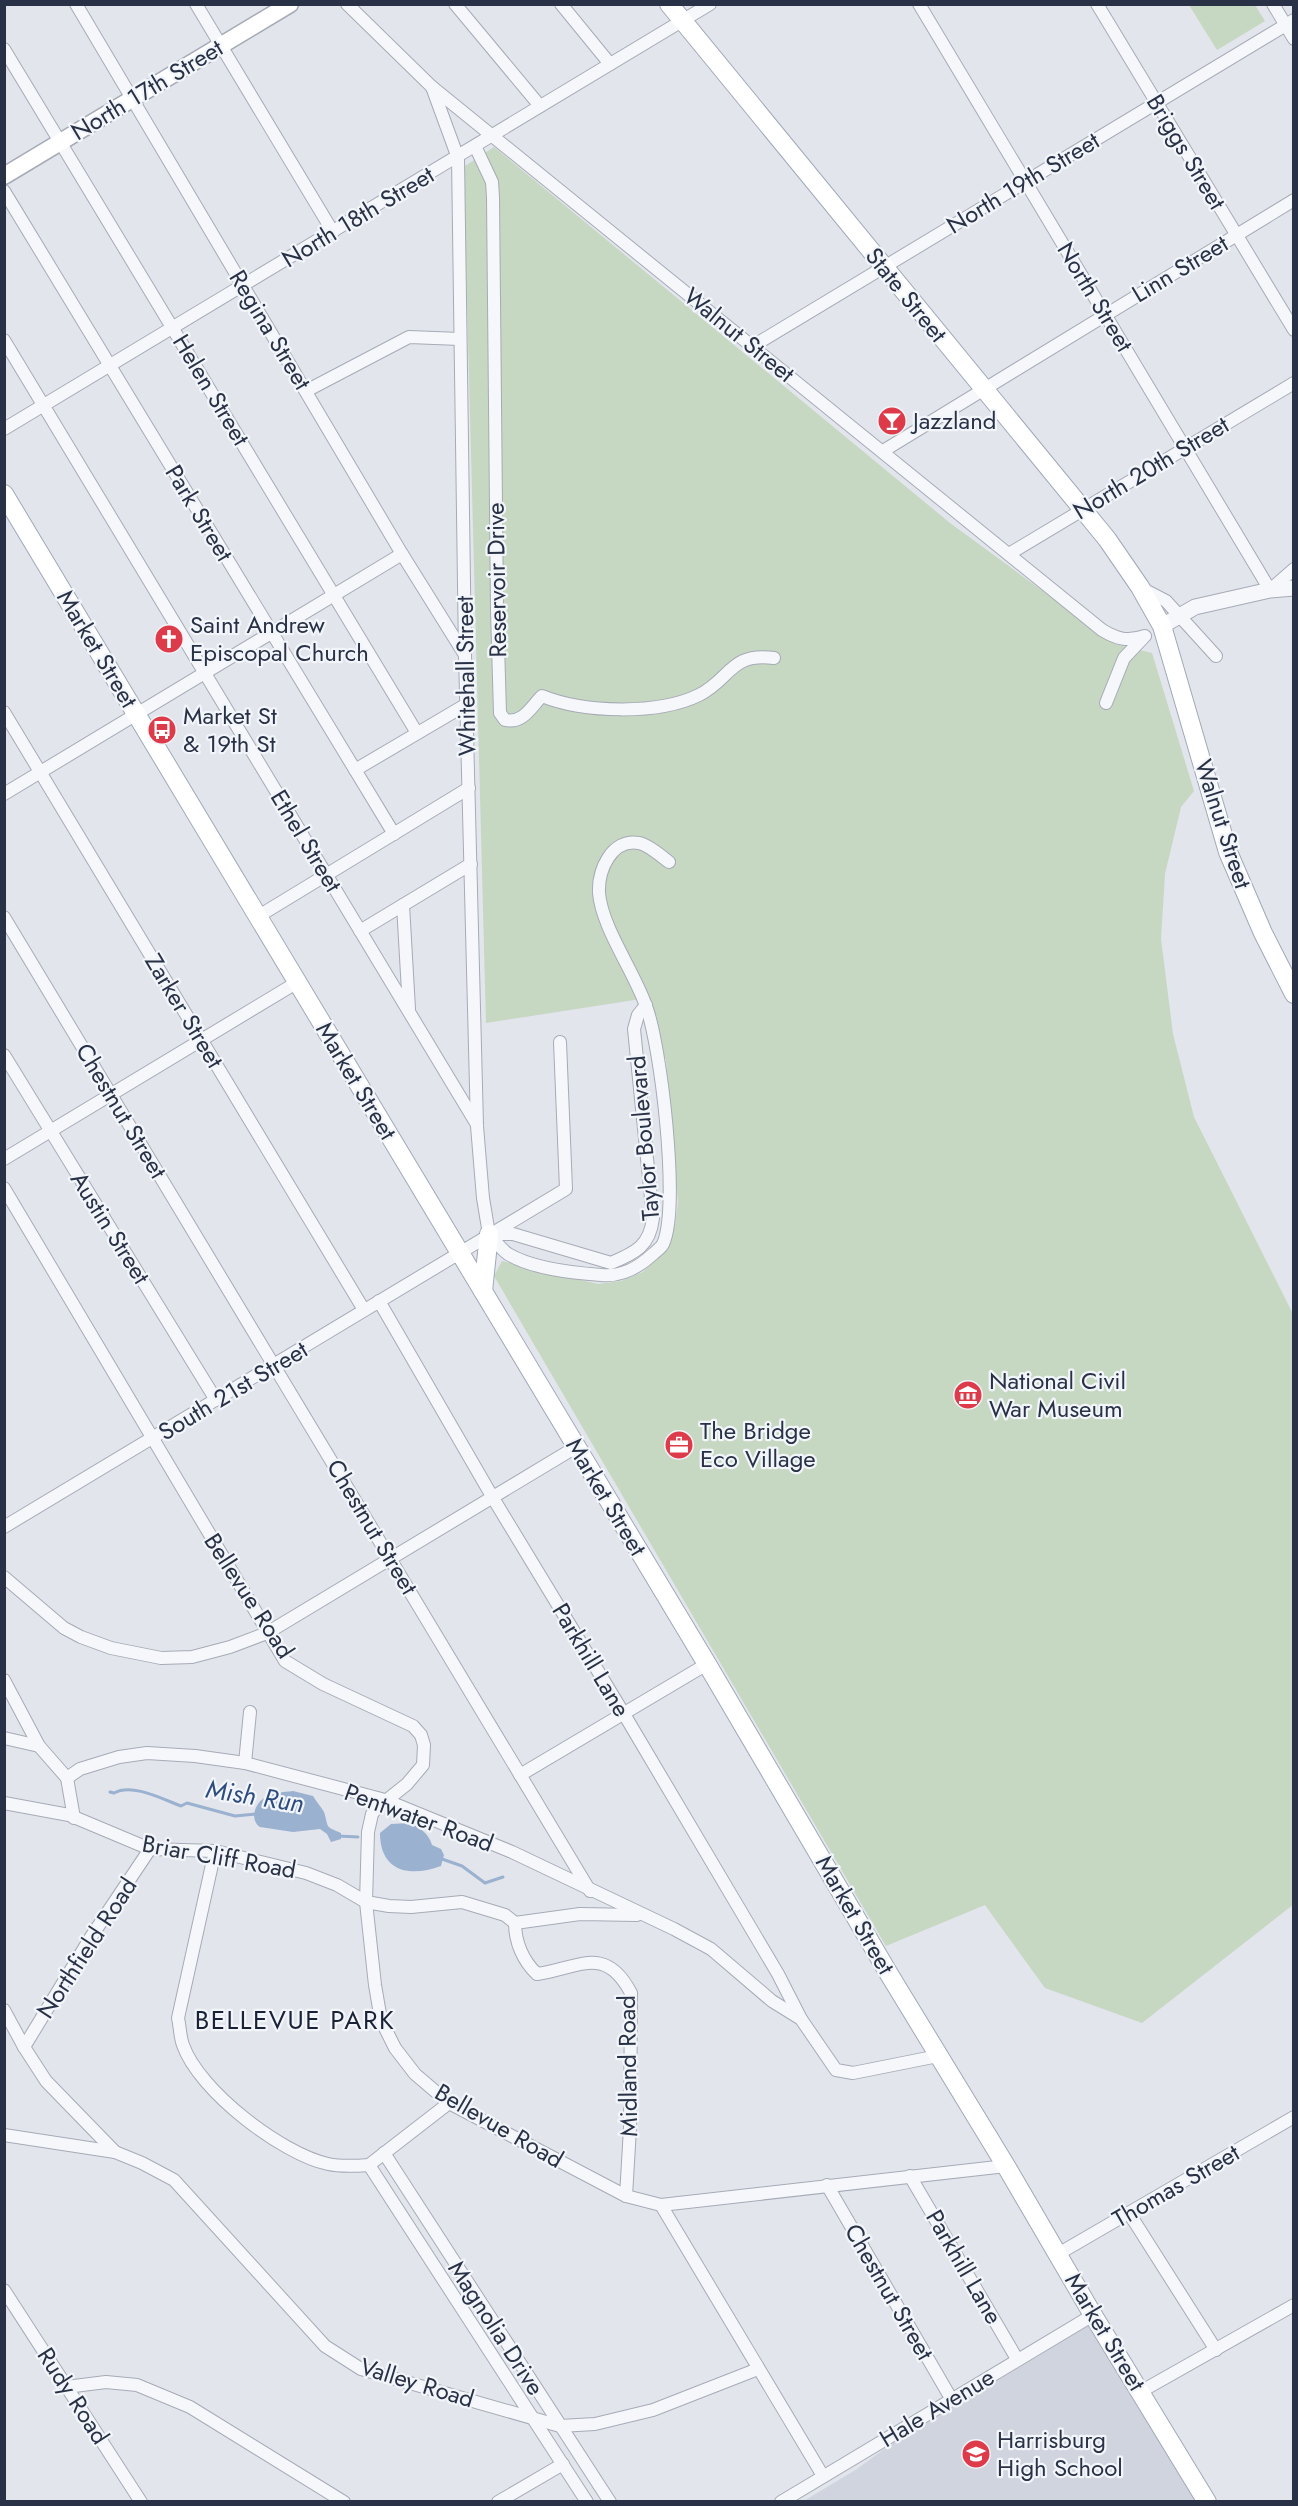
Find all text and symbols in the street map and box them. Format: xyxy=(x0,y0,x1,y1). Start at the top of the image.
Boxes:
street label: North 17th Street xyxy=(64,30,230,149)
street label: Briggs Street xyxy=(1138,87,1235,216)
street label: North 19th Street xyxy=(940,123,1106,242)
street label: North 18th Street xyxy=(275,157,441,276)
street label: Linn Street xyxy=(1125,226,1235,311)
street label: North Street xyxy=(1049,235,1142,359)
street label: State Street xyxy=(857,240,956,350)
street label: Regina Street xyxy=(221,263,320,397)
street label: Walnut Street xyxy=(676,279,803,390)
street label: Helen Street xyxy=(164,327,259,452)
place label: Jazzland xyxy=(910,403,996,438)
bar icon: Jazzland xyxy=(876,405,908,437)
street label: North 20th Street xyxy=(1066,407,1236,528)
street label: Park Street xyxy=(157,458,242,568)
street label: Reservoir Drive xyxy=(478,502,515,658)
street label: Market Street xyxy=(48,583,147,715)
street label: Whitehall Street xyxy=(447,595,484,756)
place label: Saint Andrew Episcopal Church xyxy=(190,607,369,670)
church icon: Saint Andrew Episcopal Church xyxy=(153,623,185,655)
place label: Market St & 19th St xyxy=(183,698,277,761)
bus stop icon: Market St & 19th St xyxy=(146,714,178,746)
street label: Walnut Street xyxy=(1186,755,1261,893)
street label: Ethel Street xyxy=(262,783,351,899)
street label: Zarker Street xyxy=(136,947,233,1075)
street label: Market Street xyxy=(307,1015,406,1147)
street label: Chestnut Street xyxy=(67,1036,176,1185)
street label: Taylor Boulevard xyxy=(619,1054,668,1222)
street label: Austin Street xyxy=(62,1165,159,1291)
street label: South 21st Street xyxy=(151,1332,314,1449)
place label: National Civil War Museum xyxy=(989,1363,1126,1426)
museum icon: National Civil War Museum xyxy=(952,1379,984,1411)
place label: The Bridge Eco Village xyxy=(700,1413,816,1476)
office icon: The Bridge Eco Village xyxy=(663,1429,695,1461)
street label: Market Street xyxy=(557,1431,656,1563)
street label: Chestnut Street xyxy=(318,1452,427,1601)
street label: Bellevue Road xyxy=(196,1526,303,1665)
street label: Parkhill Lane xyxy=(544,1596,639,1723)
water label: Mish Run xyxy=(203,1770,307,1822)
street label: Pentwater Road xyxy=(340,1774,499,1861)
street label: Briar Cliff Road xyxy=(139,1826,299,1887)
street label: Market Street xyxy=(807,1849,904,1981)
street label: Northfield Road xyxy=(28,1870,145,2025)
street label: Midland Road xyxy=(609,1995,646,2137)
district label: BELLEVUE PARK xyxy=(195,2001,395,2039)
street label: Bellevue Road xyxy=(428,2075,570,2177)
street label: Thomas Street xyxy=(1106,2135,1246,2236)
street label: Parkhill Lane xyxy=(917,2203,1011,2331)
street label: Chestnut Street xyxy=(836,2217,943,2367)
street label: Magnolia Drive xyxy=(440,2254,553,2402)
street label: Market Street xyxy=(1056,2266,1155,2398)
street label: Rudy Road xyxy=(29,2340,118,2451)
street label: Valley Road xyxy=(356,2349,478,2416)
street label: Hale Avenue xyxy=(873,2359,1001,2456)
place label: Harrisburg High School xyxy=(997,2422,1123,2485)
school or university icon: Harrisburg High School xyxy=(960,2438,992,2470)

